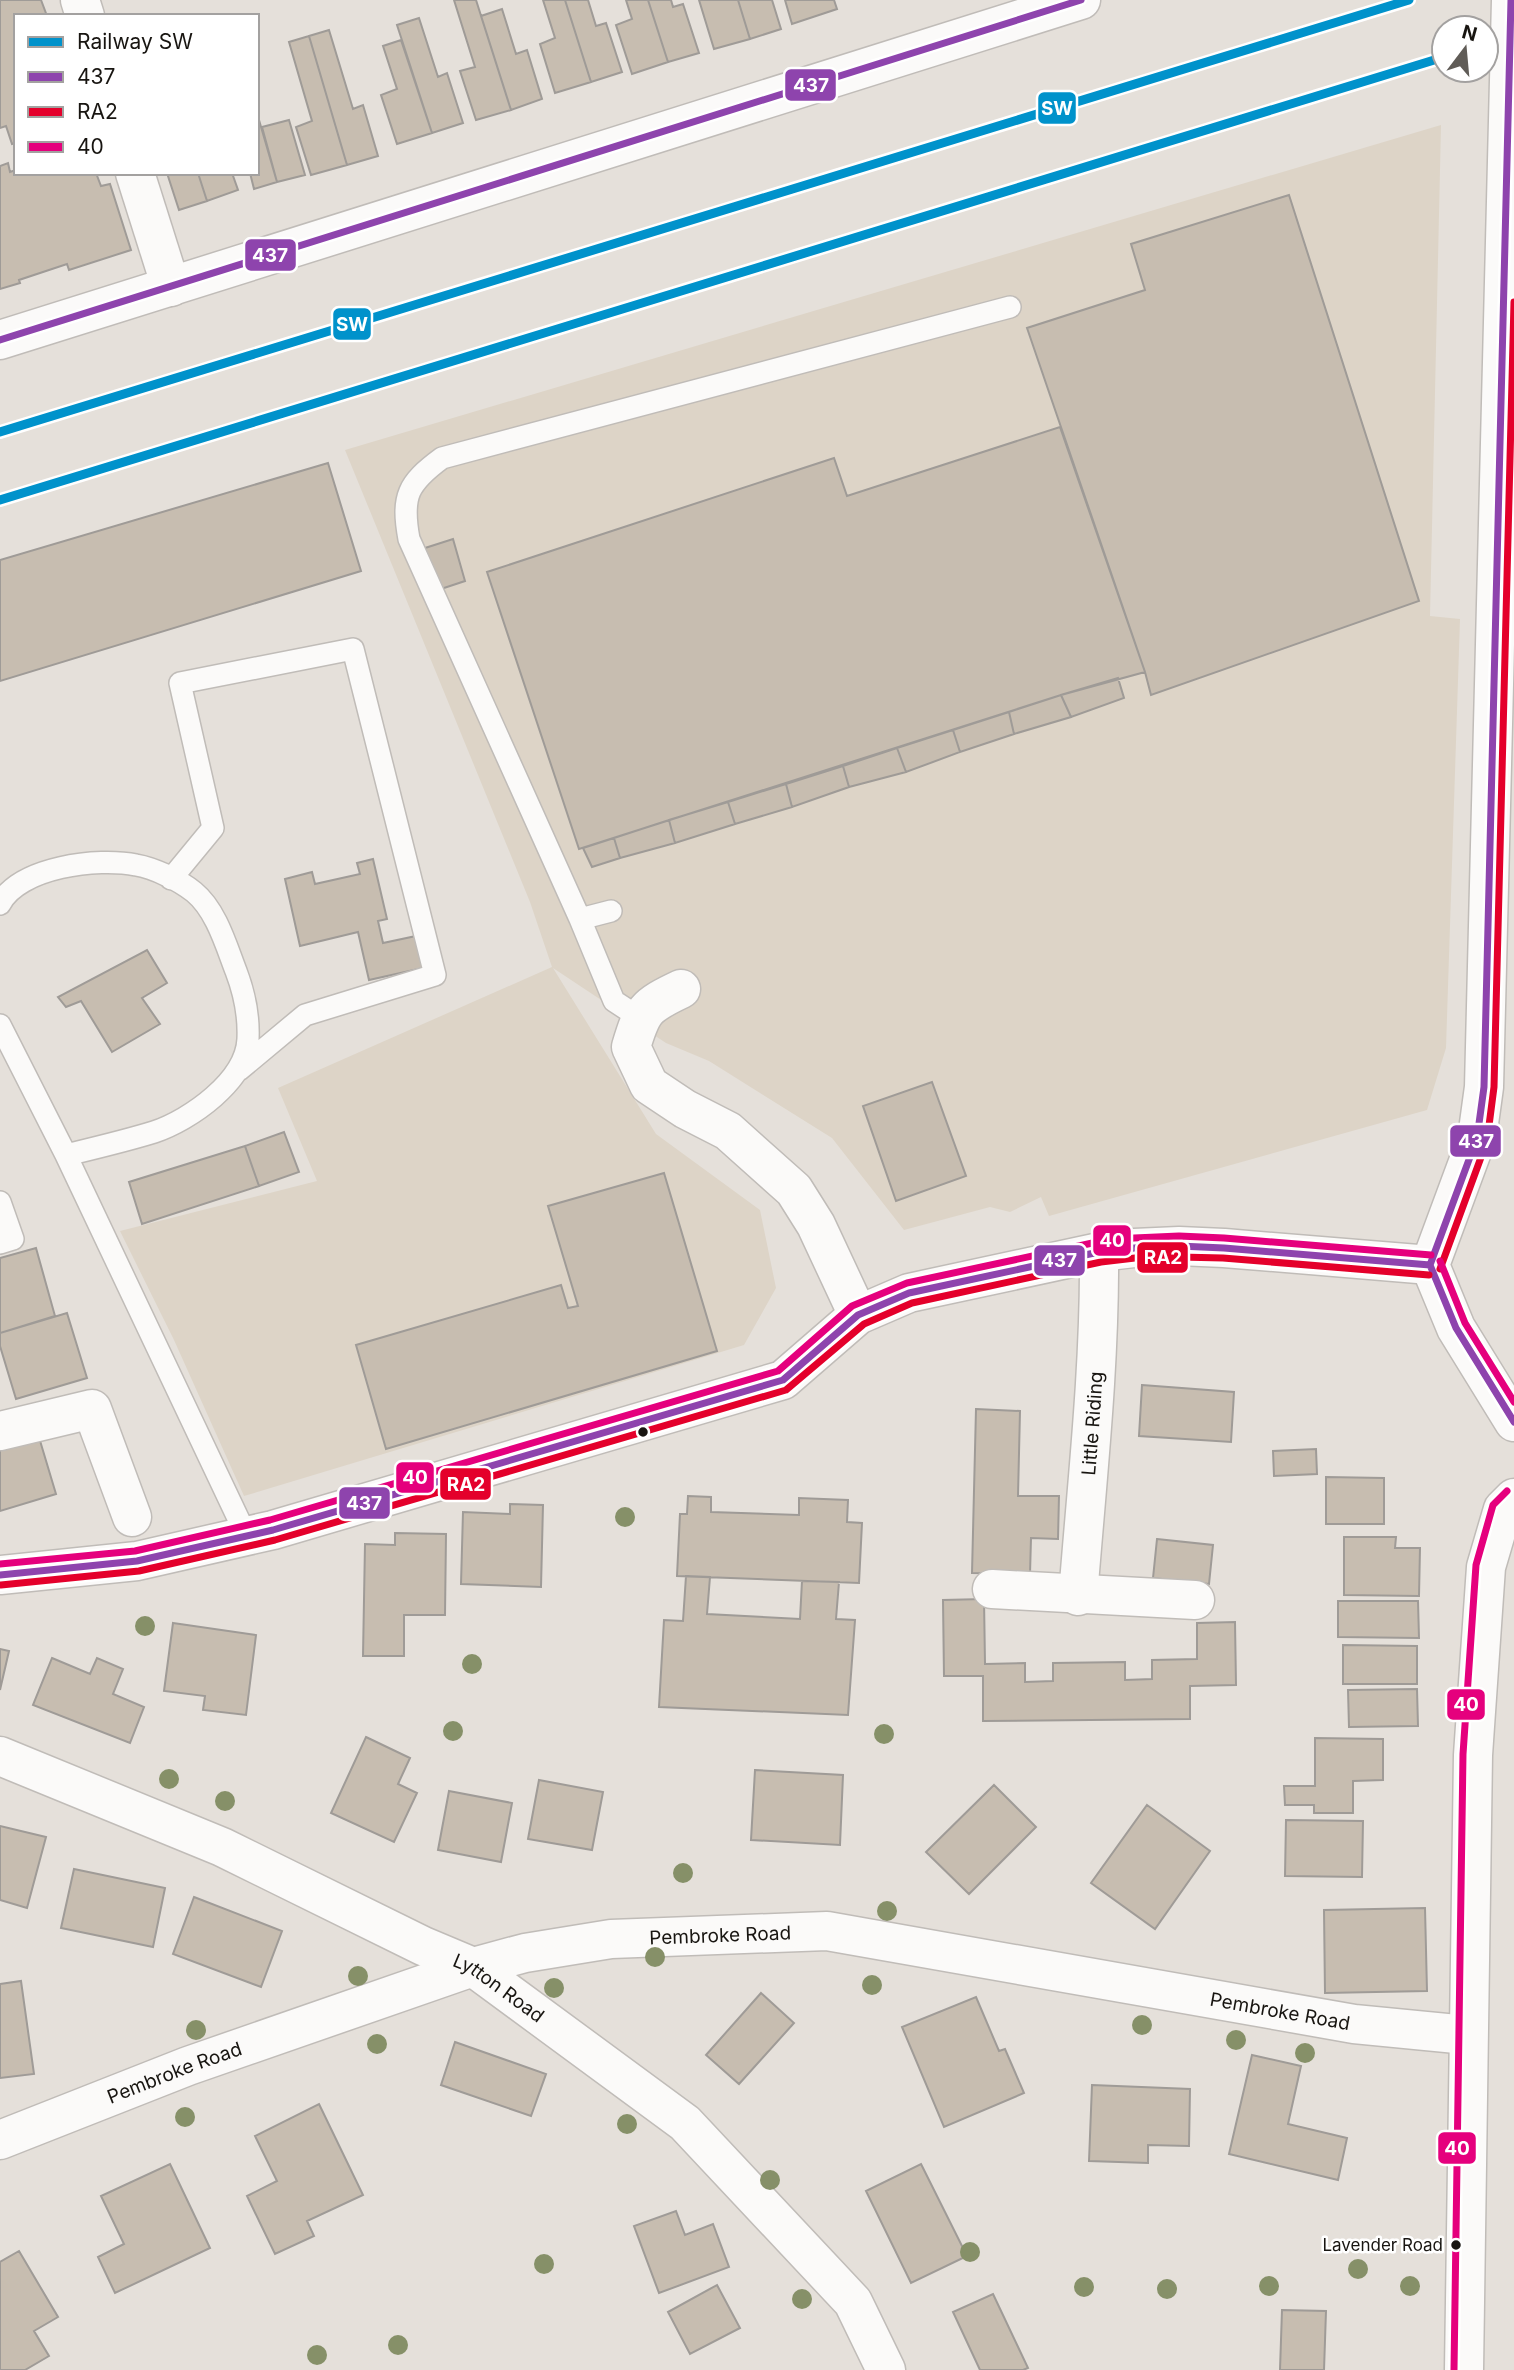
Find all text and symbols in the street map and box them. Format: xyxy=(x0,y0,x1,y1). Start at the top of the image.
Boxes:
legend xyxy=(14,14,259,175)
north arrow xyxy=(1430,14,1500,84)
text: N xyxy=(1459,20,1480,46)
text: Railway SW xyxy=(77,29,193,54)
text: 437 xyxy=(77,64,115,89)
line badge: 437 xyxy=(784,68,837,102)
text: 437 xyxy=(793,74,829,97)
line badge: SW xyxy=(1037,91,1077,125)
text: SW xyxy=(1041,97,1073,120)
text: RA2 xyxy=(77,99,118,124)
text: 40 xyxy=(77,134,104,159)
line badge: 437 xyxy=(244,238,297,272)
text: 437 xyxy=(252,244,288,267)
line badge: SW xyxy=(332,307,372,341)
text: SW xyxy=(336,313,368,336)
line badge: 437 xyxy=(1449,1124,1502,1158)
text: 437 xyxy=(1458,1130,1494,1153)
line badge: 40 xyxy=(1092,1224,1132,1257)
text: 40 xyxy=(1099,1229,1125,1252)
line badge: RA2 xyxy=(1136,1241,1189,1274)
line badge: 437 xyxy=(1033,1244,1086,1277)
text: RA2 xyxy=(1144,1246,1182,1269)
text: 437 xyxy=(1041,1249,1077,1272)
street label: Little Riding xyxy=(1077,1371,1107,1476)
unlabelled marker xyxy=(636,1425,650,1439)
line badge: 40 xyxy=(395,1461,435,1494)
text: 40 xyxy=(402,1466,428,1489)
line badge: RA2 xyxy=(439,1467,492,1501)
text: RA2 xyxy=(447,1473,485,1496)
line badge: 437 xyxy=(338,1486,391,1520)
text: 437 xyxy=(346,1492,382,1515)
line badge: 40 xyxy=(1446,1688,1486,1721)
text: 40 xyxy=(1453,1693,1479,1716)
street label: Pembroke Road xyxy=(649,1921,792,1949)
street label: Lytton Road xyxy=(450,1949,549,2027)
street label: Pembroke Road xyxy=(1208,1987,1352,2035)
street label: Pembroke Road xyxy=(104,2037,245,2108)
line badge: 40 xyxy=(1437,2131,1477,2165)
text: 40 xyxy=(1444,2137,1470,2160)
place label: Lavender Road xyxy=(1322,2235,1443,2255)
marker: Lavender Road xyxy=(1449,2238,1463,2252)

